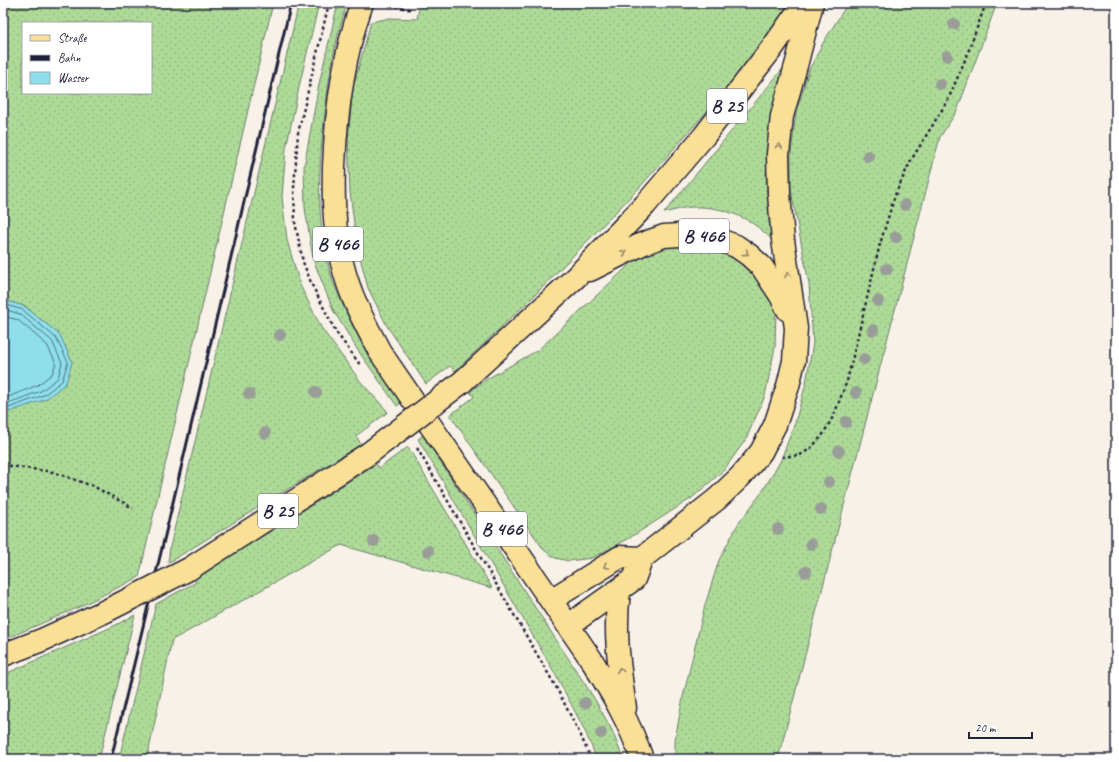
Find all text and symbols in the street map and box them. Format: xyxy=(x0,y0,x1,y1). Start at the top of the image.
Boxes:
legend xyxy=(22,22,152,94)
text: Straße xyxy=(58,30,87,46)
text: Bahn xyxy=(58,50,81,66)
text: Wasser xyxy=(58,70,90,86)
road number: B 25 xyxy=(707,89,747,123)
one-way arrow xyxy=(774,143,783,149)
road number: B 466 xyxy=(679,219,729,253)
road number: B 466 xyxy=(313,227,363,261)
one-way arrow xyxy=(742,248,749,256)
one-way arrow xyxy=(619,250,627,258)
one-way arrow xyxy=(784,272,793,278)
road number: B 25 xyxy=(258,494,298,528)
road number: B 466 xyxy=(477,512,527,546)
one-way arrow xyxy=(603,562,610,569)
one-way arrow xyxy=(616,667,625,673)
scale bar xyxy=(969,714,1032,740)
text: 20 m xyxy=(975,720,997,736)

